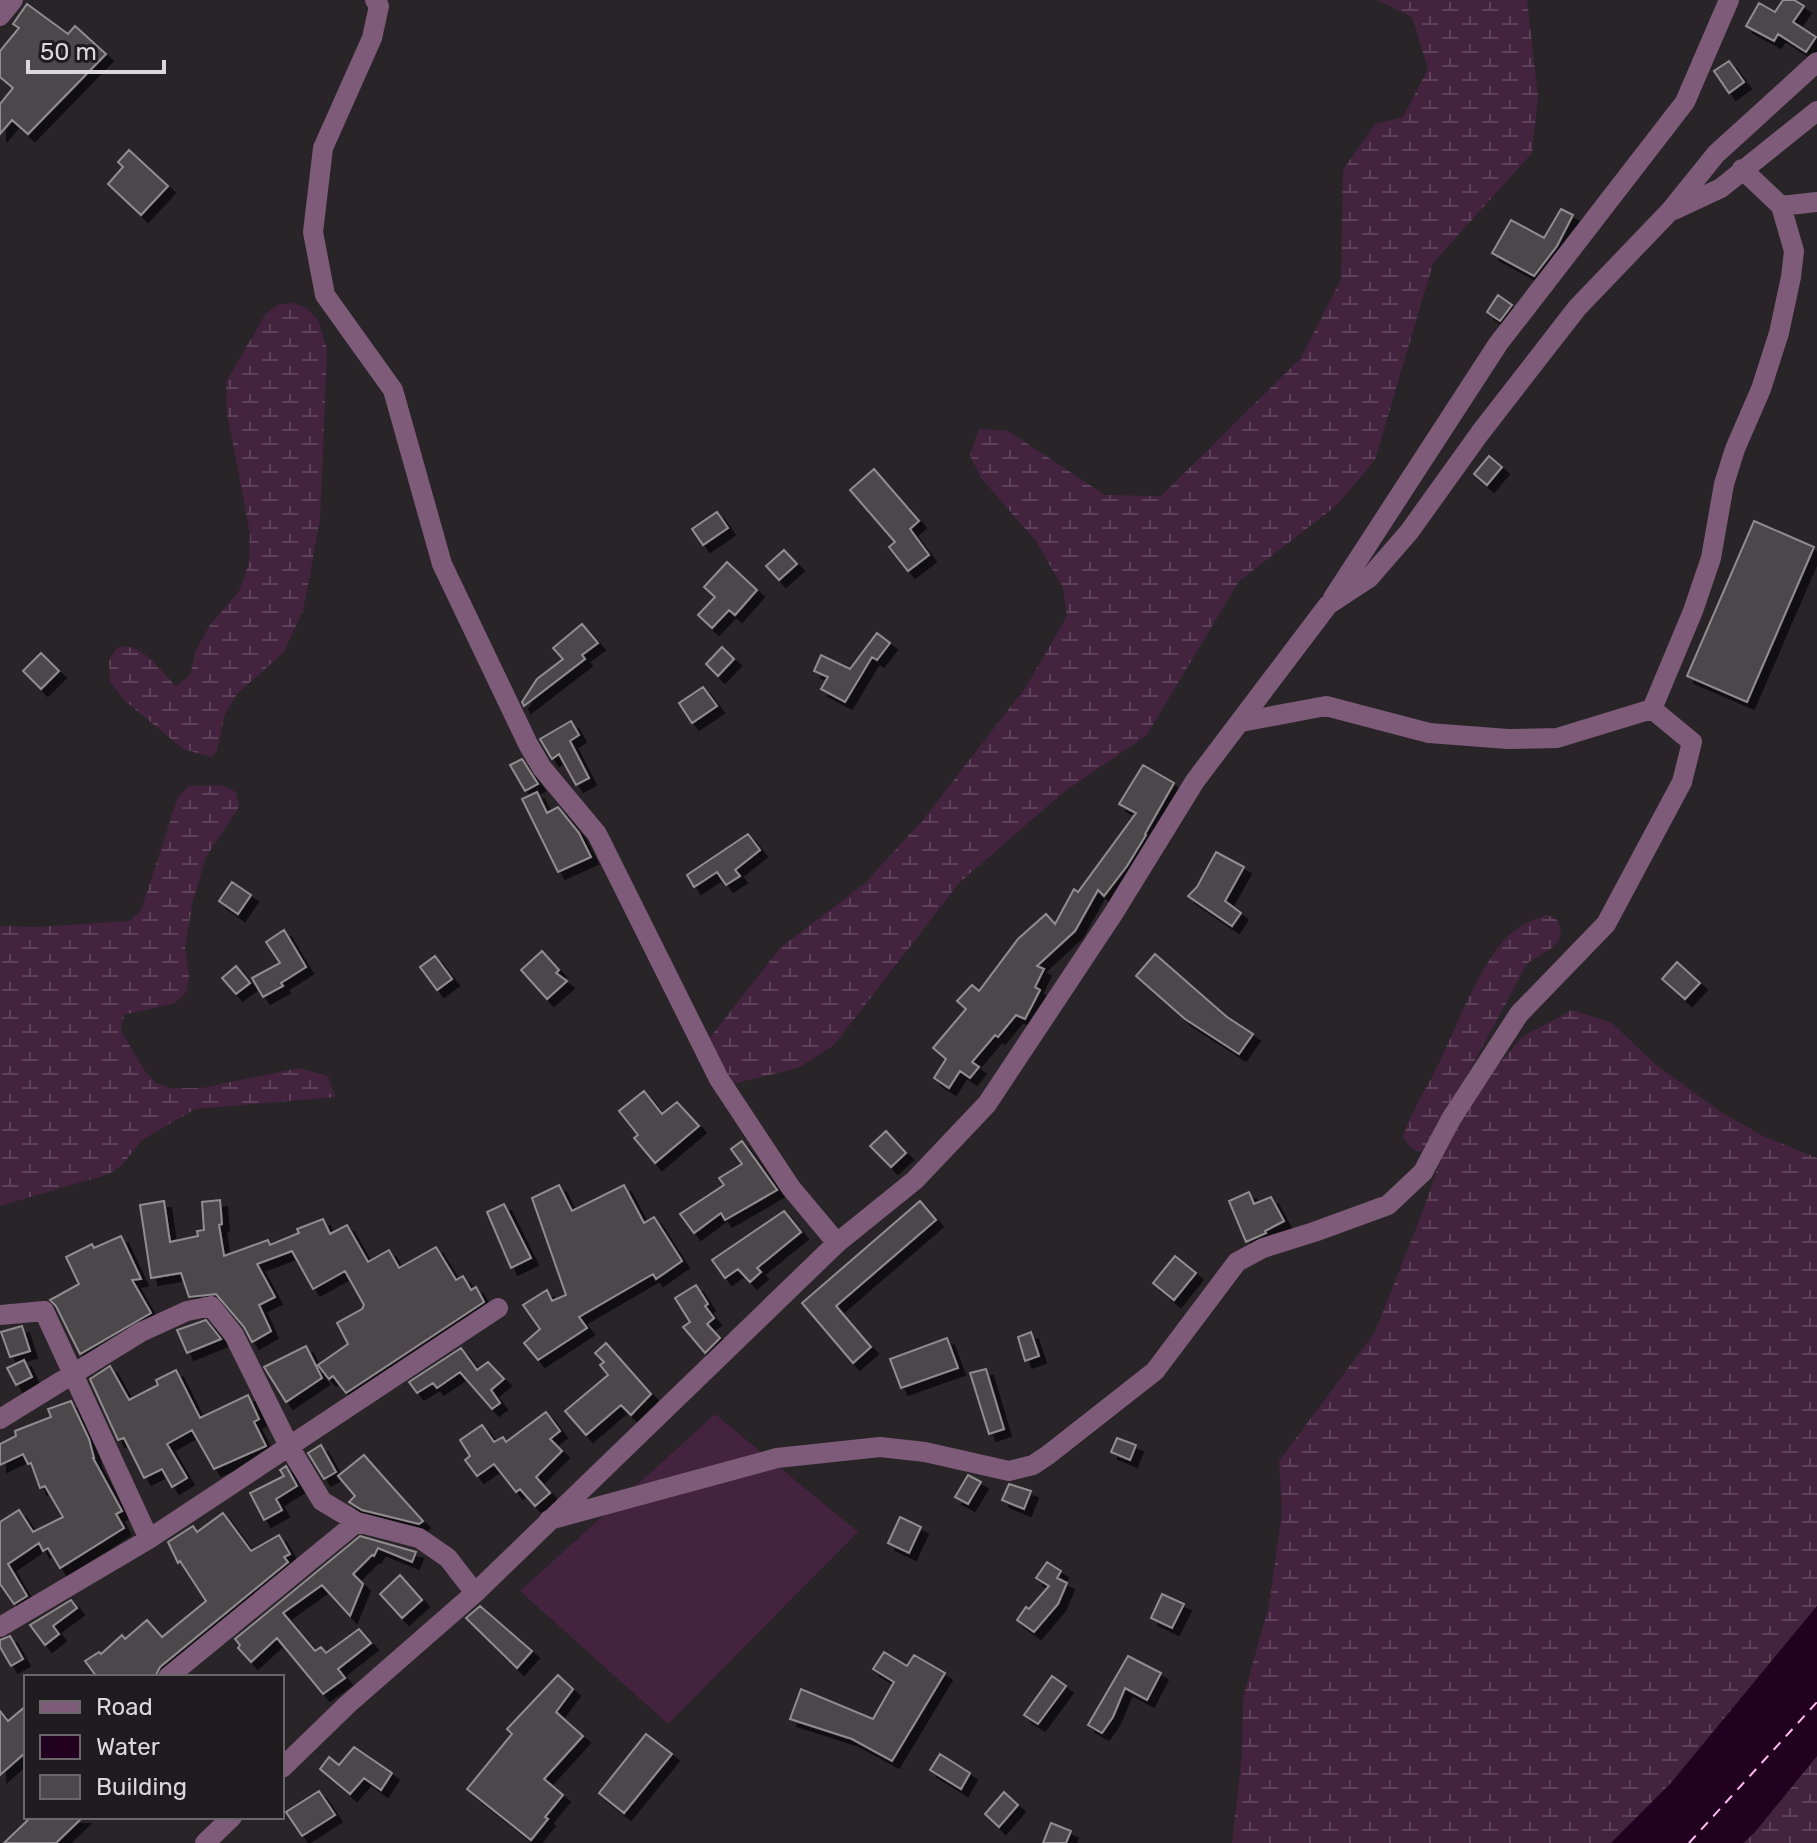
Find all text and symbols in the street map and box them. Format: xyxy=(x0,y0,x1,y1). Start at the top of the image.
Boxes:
scale bar xyxy=(28,24,164,74)
text: 50 m xyxy=(40,38,97,66)
legend xyxy=(24,1675,284,1819)
text: Road xyxy=(96,1693,153,1721)
text: Water xyxy=(96,1733,160,1761)
text: Building xyxy=(96,1773,187,1801)

